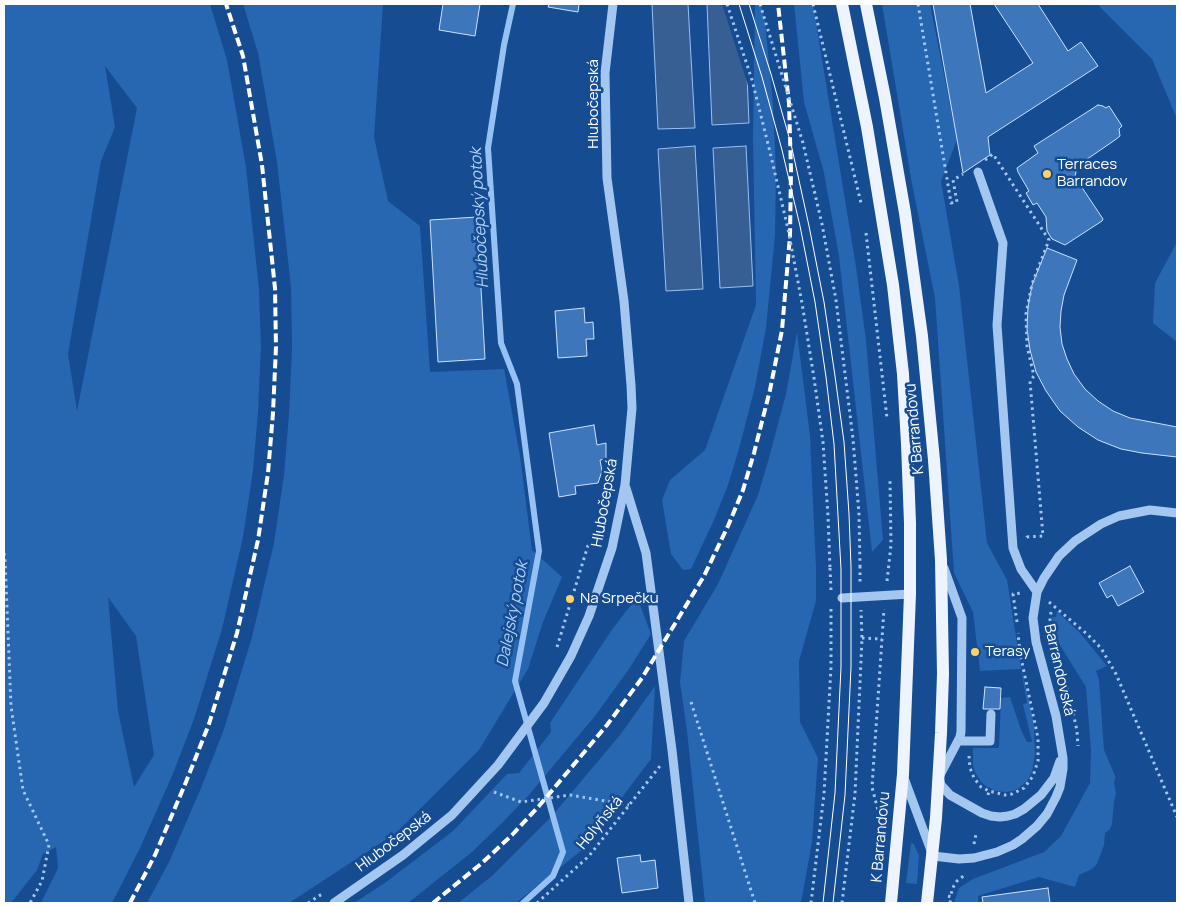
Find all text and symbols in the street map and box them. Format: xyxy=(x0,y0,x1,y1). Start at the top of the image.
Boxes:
street label: Hlubočepská xyxy=(585,59,603,149)
water label: Hlubočepský potok xyxy=(467,147,493,289)
place label: Terraces Barrandov xyxy=(1057,156,1127,191)
marker: Terraces Barrandov xyxy=(1041,168,1053,180)
street label: K Barrandovu xyxy=(902,383,928,475)
street label: Hlubočepská xyxy=(588,457,622,549)
water label: Dalejský potok xyxy=(493,560,533,668)
place label: Na Srpečku xyxy=(580,590,659,608)
marker: Na Srpečku xyxy=(564,593,576,605)
street label: Barrandovská xyxy=(1040,622,1078,718)
place label: Terasy xyxy=(985,643,1030,661)
marker: Terasy xyxy=(969,646,981,658)
street label: K Barrandovu xyxy=(868,791,894,883)
street label: Holyňská xyxy=(573,793,627,853)
street label: Hlubočepská xyxy=(353,808,435,876)

